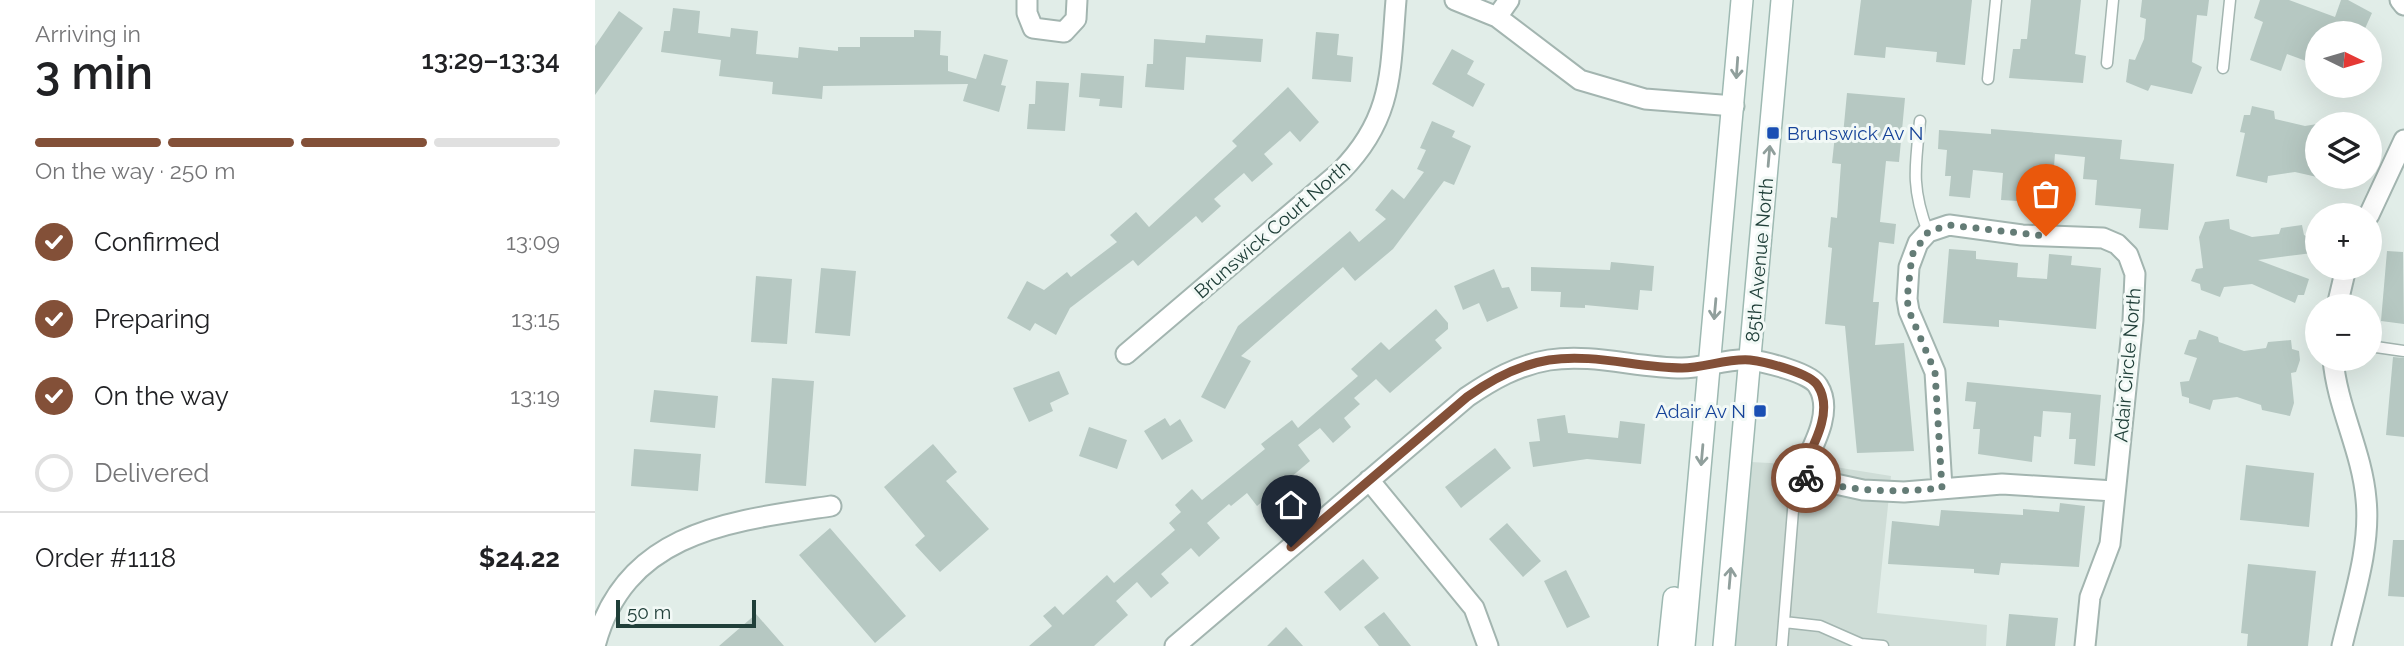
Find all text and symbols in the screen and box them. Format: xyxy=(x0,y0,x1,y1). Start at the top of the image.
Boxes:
text: Arriving in xyxy=(35,20,141,47)
north arrow xyxy=(2305,21,2382,98)
map controls xyxy=(2305,21,2382,371)
text: 13:29–13:34 xyxy=(421,45,560,75)
text: 3 min xyxy=(35,46,153,100)
one-way arrow xyxy=(1730,56,1743,79)
button: layers xyxy=(2305,112,2382,189)
place label: Brunswick Av N xyxy=(1787,122,1923,144)
marker: Brunswick Av N xyxy=(1765,125,1781,141)
one-way arrow xyxy=(1762,146,1775,168)
street label: Brunswick Court North xyxy=(1190,155,1354,303)
text: On the way · 250 m xyxy=(35,157,235,184)
pin xyxy=(2016,164,2076,236)
icon: bag xyxy=(2027,175,2065,213)
street label: 85th Avenue North xyxy=(1741,177,1777,343)
button: + xyxy=(2305,203,2382,280)
icon: check xyxy=(35,223,73,261)
text: Confirmed xyxy=(94,227,220,257)
text: 13:09 xyxy=(506,228,560,255)
street label: Adair Circle North xyxy=(2109,287,2145,443)
button: − xyxy=(2305,294,2382,371)
one-way arrow xyxy=(1709,297,1722,320)
icon: check xyxy=(35,300,73,338)
text: Preparing xyxy=(94,304,210,334)
text: 13:15 xyxy=(511,305,560,332)
icon: check xyxy=(35,377,73,415)
text: On the way xyxy=(94,381,229,411)
text: 13:19 xyxy=(510,382,560,409)
place label: Adair Av N xyxy=(1655,400,1746,422)
marker: Adair Av N xyxy=(1752,403,1768,419)
one-way arrow xyxy=(1695,443,1708,466)
courier xyxy=(1771,443,1841,513)
text: Delivered xyxy=(94,458,209,488)
icon: bike xyxy=(1787,459,1825,497)
pin xyxy=(1261,475,1321,547)
icon: home xyxy=(1272,486,1310,524)
text: Order #1118 xyxy=(35,543,176,573)
text: $24.22 xyxy=(479,543,560,573)
one-way arrow xyxy=(1724,567,1737,590)
scale bar xyxy=(616,597,756,629)
text: 50 m xyxy=(627,601,671,623)

